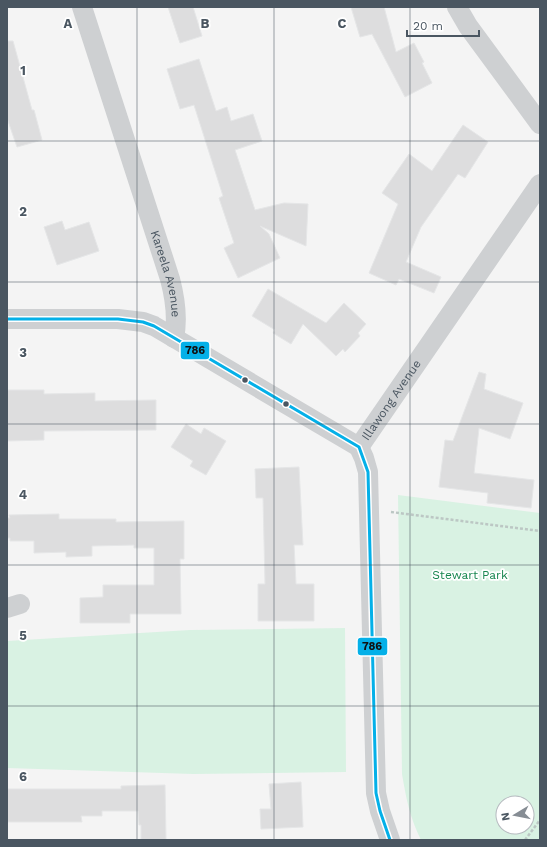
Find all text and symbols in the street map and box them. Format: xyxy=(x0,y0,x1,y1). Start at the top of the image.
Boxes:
scale bar xyxy=(407,12,479,38)
text: A xyxy=(64,16,73,31)
text: B xyxy=(201,16,210,31)
text: C xyxy=(338,16,347,31)
text: 20 m xyxy=(413,19,443,33)
text: 1 xyxy=(20,63,26,78)
text: 2 xyxy=(19,204,27,219)
street label: Kareela Avenue xyxy=(148,229,183,318)
line badge: 786 xyxy=(180,341,210,360)
text: 786 xyxy=(185,344,205,357)
text: 3 xyxy=(19,345,27,360)
street label: Illawong Avenue xyxy=(359,357,424,443)
unlabelled marker xyxy=(240,375,250,385)
unlabelled marker xyxy=(281,399,291,409)
text: 4 xyxy=(19,487,28,502)
park label: Stewart Park xyxy=(432,568,508,582)
text: 5 xyxy=(19,628,27,643)
line badge: 786 xyxy=(357,637,388,656)
text: 786 xyxy=(362,640,382,653)
text: 6 xyxy=(19,769,27,784)
north arrow xyxy=(495,795,535,835)
text: N xyxy=(499,812,513,822)

